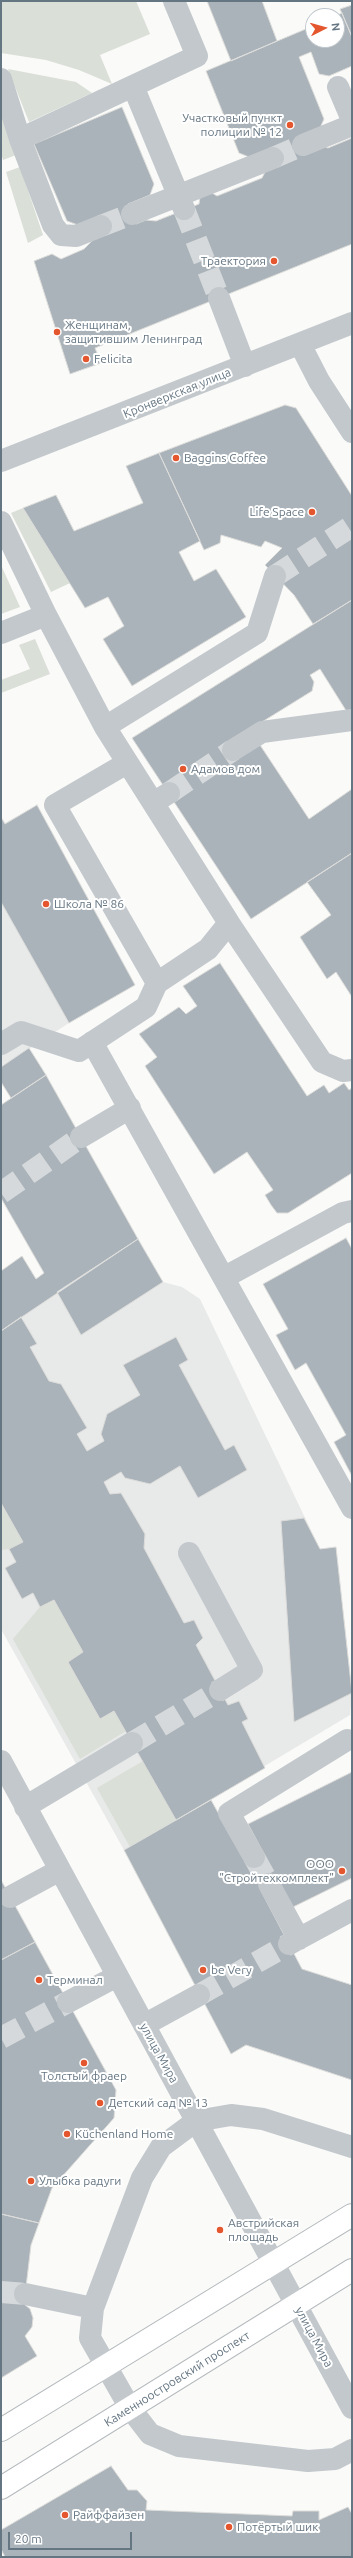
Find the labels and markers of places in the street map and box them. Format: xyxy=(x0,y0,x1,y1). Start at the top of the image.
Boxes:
place label: Участковый пункт полиции № 12 xyxy=(182,111,282,139)
marker: Участковый пункт полиции № 12 xyxy=(285,120,295,130)
place label: Траектория xyxy=(201,254,266,268)
marker: Траектория xyxy=(269,256,279,266)
place label: Женщинам, защитившим Ленинград xyxy=(65,318,202,346)
marker: Женщинам, защитившим Ленинград xyxy=(52,327,62,337)
place label: Felicita xyxy=(94,352,132,366)
marker: Felicita xyxy=(81,354,91,364)
place label: Baggins Coffee xyxy=(184,451,266,465)
marker: Baggins Coffee xyxy=(171,453,181,463)
place label: Life Space xyxy=(249,505,304,519)
marker: Life Space xyxy=(307,507,317,517)
place label: Адамов дом xyxy=(191,762,260,776)
marker: Адамов дом xyxy=(178,764,188,774)
place label: Школа № 86 xyxy=(54,897,124,911)
marker: Школа № 86 xyxy=(41,899,51,909)
place label: ООО "Стройтехкомплект" xyxy=(219,1857,334,1885)
marker: ООО "Стройтехкомплект" xyxy=(337,1866,347,1876)
place label: be Very xyxy=(211,1963,252,1977)
marker: be Very xyxy=(198,1965,208,1975)
place label: Терминал xyxy=(47,1973,103,1987)
marker: Терминал xyxy=(34,1975,44,1985)
marker: Толстый фраер xyxy=(79,2058,89,2068)
place label: Толстый фраер xyxy=(41,2069,127,2083)
place label: Детский сад № 13 xyxy=(108,2096,208,2110)
marker: Детский сад № 13 xyxy=(95,2098,105,2108)
place label: Küchenland Home xyxy=(75,2127,173,2141)
marker: Küchenland Home xyxy=(62,2129,72,2139)
place label: Улыбка радуги xyxy=(39,2174,121,2188)
marker: Улыбка радуги xyxy=(26,2176,36,2186)
place label: Австрийская площадь xyxy=(228,2216,299,2244)
marker: Австрийская площадь xyxy=(215,2225,225,2235)
place label: Райффайзен xyxy=(73,2508,144,2522)
marker: Райффайзен xyxy=(60,2510,70,2520)
place label: Потёртый шик xyxy=(237,2520,318,2534)
marker: Потёртый шик xyxy=(224,2522,234,2532)

